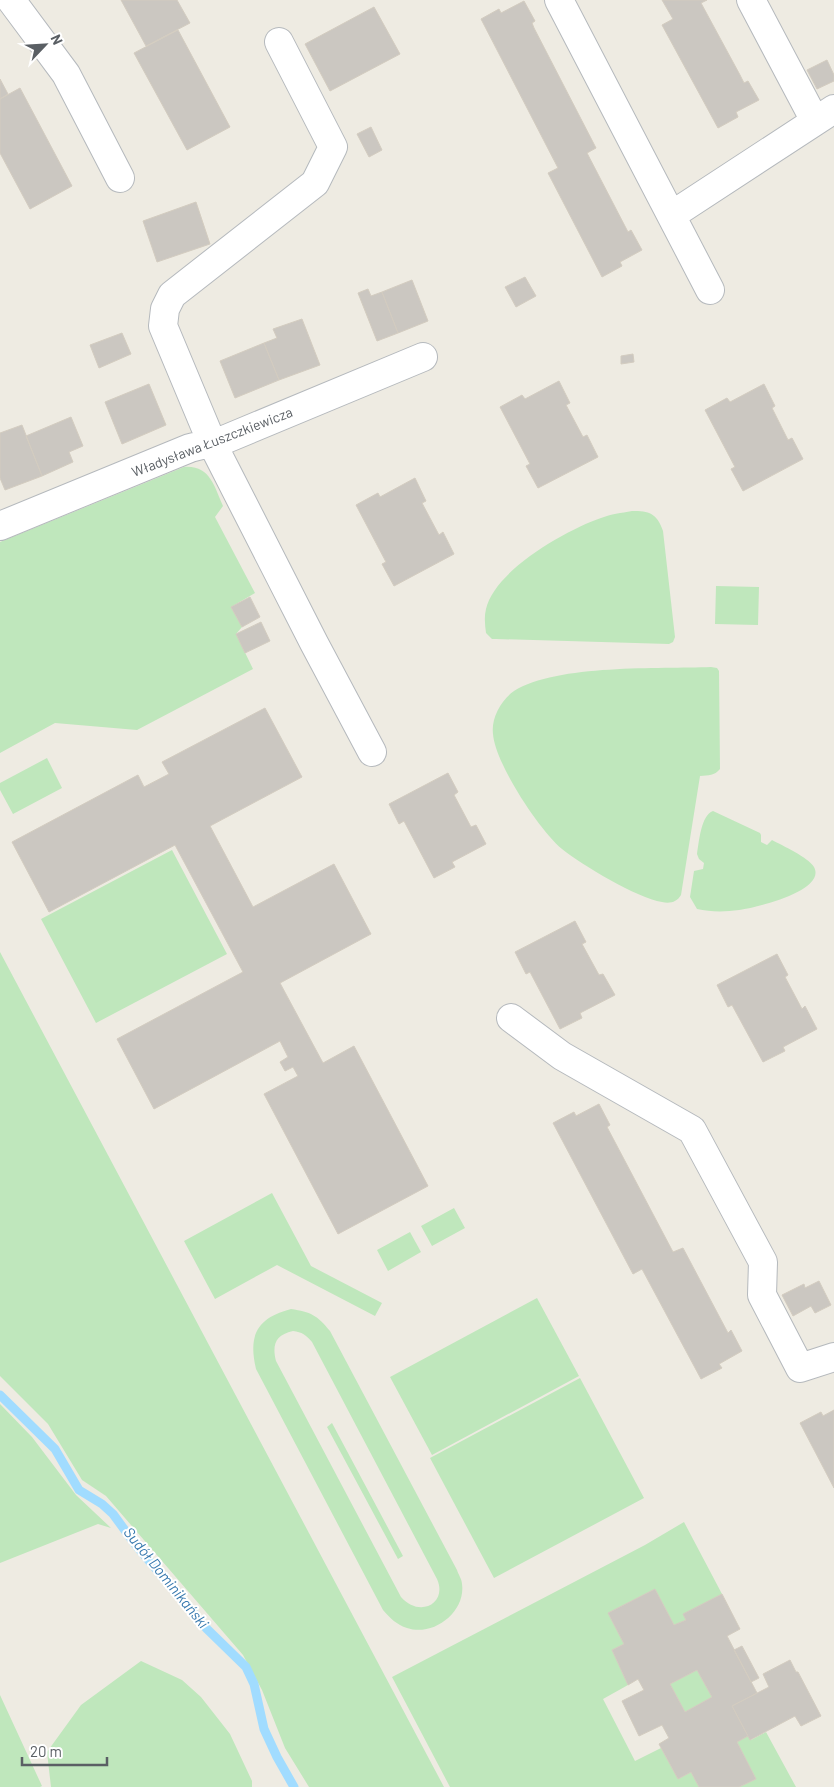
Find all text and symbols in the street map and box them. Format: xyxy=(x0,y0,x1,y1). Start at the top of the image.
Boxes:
north arrow xyxy=(20,20,70,70)
text: N xyxy=(48,31,67,47)
street label: Władysława Łuszczkiewicza xyxy=(129,403,295,480)
water label: Sudół Dominikański xyxy=(120,1523,213,1632)
scale bar xyxy=(22,1734,108,1766)
text: 20 m xyxy=(30,1742,62,1760)

